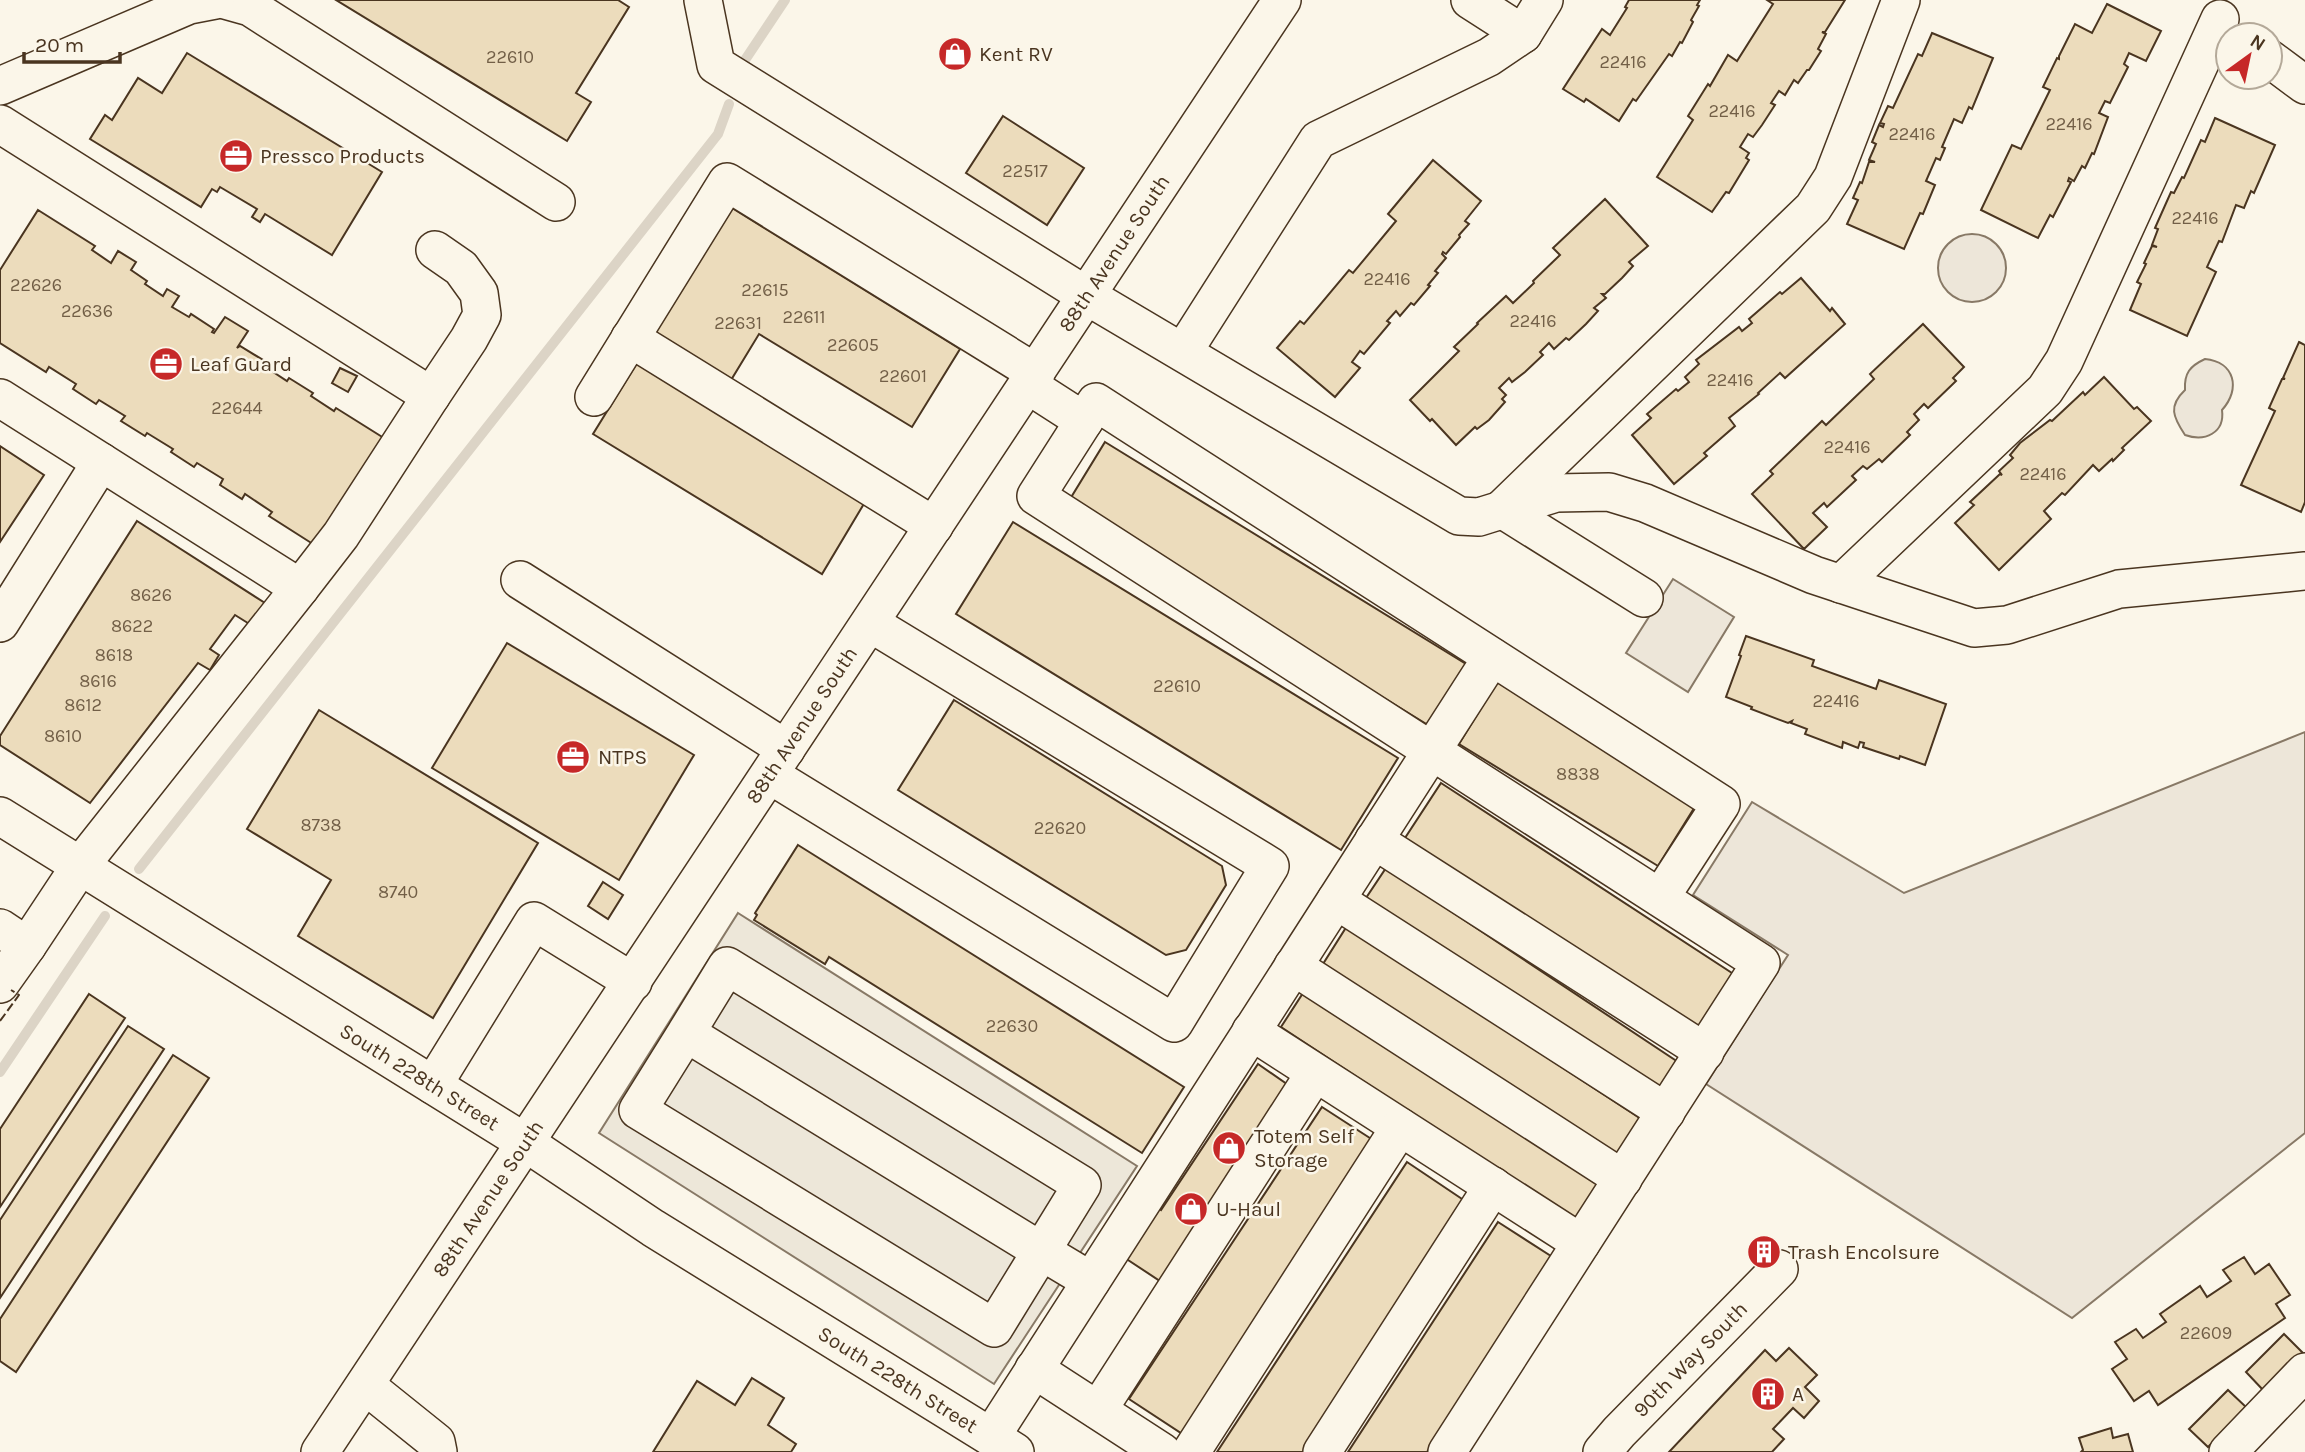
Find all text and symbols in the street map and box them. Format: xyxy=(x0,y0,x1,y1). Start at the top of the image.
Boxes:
scale bar xyxy=(24,21,121,65)
north arrow xyxy=(2214,21,2284,91)
text: N xyxy=(2246,30,2269,56)
text: 20 m xyxy=(35,33,84,57)
shop icon: Kent RV xyxy=(936,35,974,73)
place label: Kent RV xyxy=(979,42,1053,66)
house number: 22610 xyxy=(486,46,534,68)
house number: 22416 xyxy=(1599,51,1647,73)
house number: 22416 xyxy=(1708,100,1756,122)
house number: 22416 xyxy=(2045,113,2093,135)
house number: 22416 xyxy=(1888,123,1936,145)
office icon: Pressco Products xyxy=(217,137,255,175)
place label: Pressco Products xyxy=(260,144,425,168)
house number: 22517 xyxy=(1002,160,1048,182)
street label: 88th Avenue South xyxy=(1054,170,1175,336)
house number: 22416 xyxy=(2171,207,2219,229)
house number: 22416 xyxy=(1363,268,1411,290)
house number: 22626 xyxy=(10,274,62,296)
house number: 22615 xyxy=(741,279,789,301)
house number: 22636 xyxy=(61,300,113,322)
house number: 22611 xyxy=(782,306,826,328)
house number: 22416 xyxy=(1509,310,1557,332)
house number: 22631 xyxy=(714,312,762,334)
house number: 22605 xyxy=(827,334,879,356)
office icon: Leaf Guard xyxy=(147,345,185,383)
place label: Leaf Guard xyxy=(190,352,292,376)
house number: 22601 xyxy=(879,365,927,387)
house number: 22416 xyxy=(1706,369,1754,391)
house number: 22644 xyxy=(211,397,263,419)
house number: 22416 xyxy=(1823,436,1871,458)
house number: 22416 xyxy=(2019,463,2067,485)
house number: 8626 xyxy=(130,584,172,606)
house number: 8622 xyxy=(111,615,153,637)
street label: 88th Avenue South xyxy=(741,642,862,808)
house number: 8618 xyxy=(95,644,133,666)
house number: 8616 xyxy=(79,670,117,692)
house number: 22610 xyxy=(1153,675,1201,697)
house number: 22416 xyxy=(1812,690,1860,712)
house number: 8612 xyxy=(64,694,102,716)
house number: 8610 xyxy=(44,725,82,747)
office icon: NTPS xyxy=(554,738,592,776)
place label: NTPS xyxy=(598,745,647,769)
house number: 8838 xyxy=(1556,763,1600,785)
house number: 8738 xyxy=(300,814,342,836)
house number: 22620 xyxy=(1034,817,1086,839)
house number: 8740 xyxy=(378,881,418,903)
house number: 22630 xyxy=(986,1015,1038,1037)
street label: South 228th Street xyxy=(335,1018,504,1135)
street label: 88th Avenue South xyxy=(427,1116,548,1282)
place label: Totem Self Storage xyxy=(1254,1124,1355,1172)
shop icon: Totem Self Storage xyxy=(1210,1129,1248,1167)
shop icon: U-Haul xyxy=(1172,1190,1210,1228)
place label: U-Haul xyxy=(1216,1197,1281,1221)
building icon: Trash Encolsure xyxy=(1745,1233,1783,1271)
place label: Trash Encolsure xyxy=(1788,1240,1940,1264)
street label: 90th Way South xyxy=(1628,1297,1752,1422)
street label: South 228th Street xyxy=(814,1321,982,1438)
house number: 22609 xyxy=(2180,1322,2232,1344)
building icon: A xyxy=(1749,1375,1787,1413)
place label: A xyxy=(1792,1382,1804,1406)

